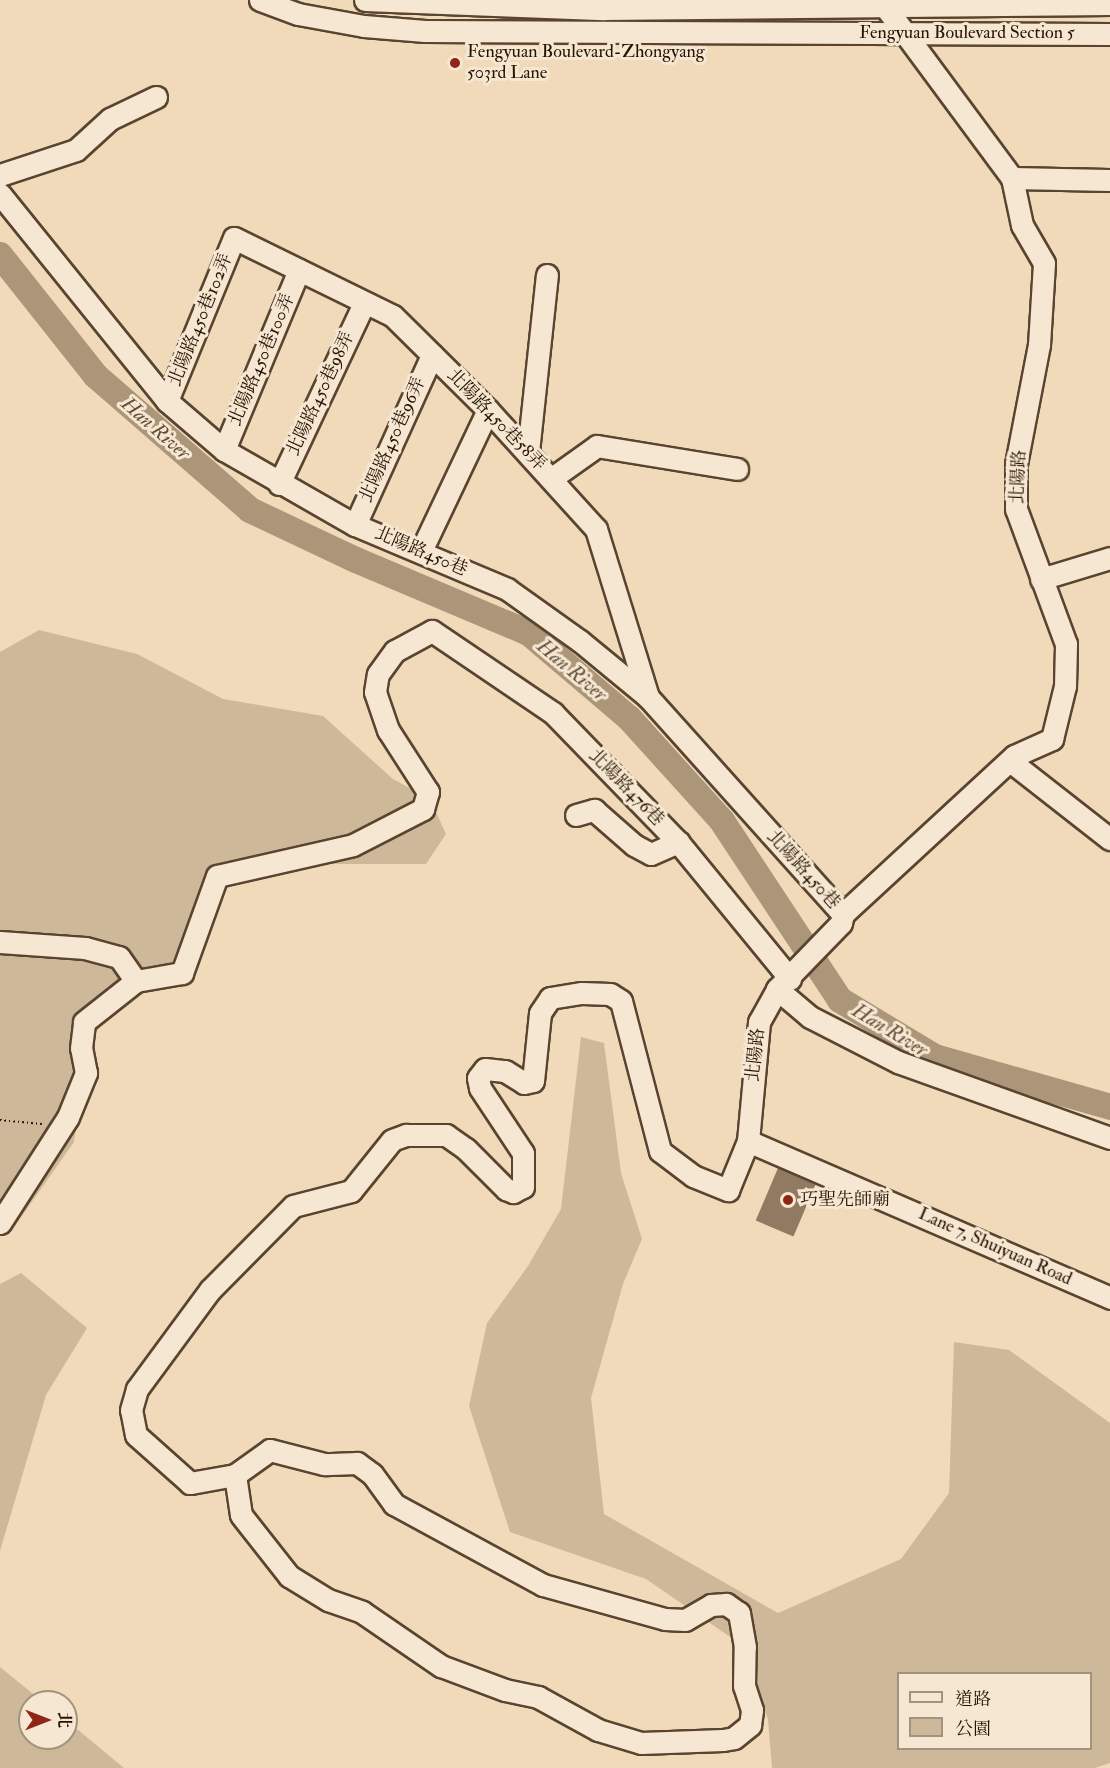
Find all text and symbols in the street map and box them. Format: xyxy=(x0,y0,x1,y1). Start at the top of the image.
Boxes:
street label: Fengyuan Boulevard Section 5 xyxy=(859,22,1075,44)
place label: Fengyuan Boulevard-Zhongyang 503rd Lane xyxy=(467,42,705,84)
marker: Fengyuan Boulevard-Zhongyang 503rd Lane xyxy=(448,56,462,70)
street label: 北陽路450巷102弄 xyxy=(165,250,237,390)
street label: 北陽路450巷100弄 xyxy=(224,291,300,429)
street label: 北陽路450巷98弄 xyxy=(283,329,359,459)
street label: 北陽路450巷58弄 xyxy=(442,365,550,475)
street label: 北陽路450巷96弄 xyxy=(356,374,430,506)
water label: Han River xyxy=(117,392,195,464)
street label: 北陽路 xyxy=(1007,449,1031,505)
street label: 北陽路450巷 xyxy=(371,523,471,581)
water label: Han River xyxy=(532,634,612,706)
street label: 北陽路476巷 xyxy=(584,745,668,831)
street label: 北陽路450巷 xyxy=(762,826,844,914)
water label: Han River xyxy=(848,998,932,1062)
street label: 北陽路 xyxy=(742,1027,770,1083)
place label: 巧聖先師廟 xyxy=(800,1189,890,1211)
marker: 巧聖先師廟 xyxy=(781,1193,795,1207)
street label: Lane 7, Shuiyuan Road xyxy=(915,1203,1075,1291)
legend xyxy=(897,1672,1092,1750)
text: 道路 xyxy=(955,1688,991,1711)
north arrow xyxy=(18,1690,78,1750)
text: 北 xyxy=(54,1712,74,1728)
text: 公園 xyxy=(955,1718,991,1741)

